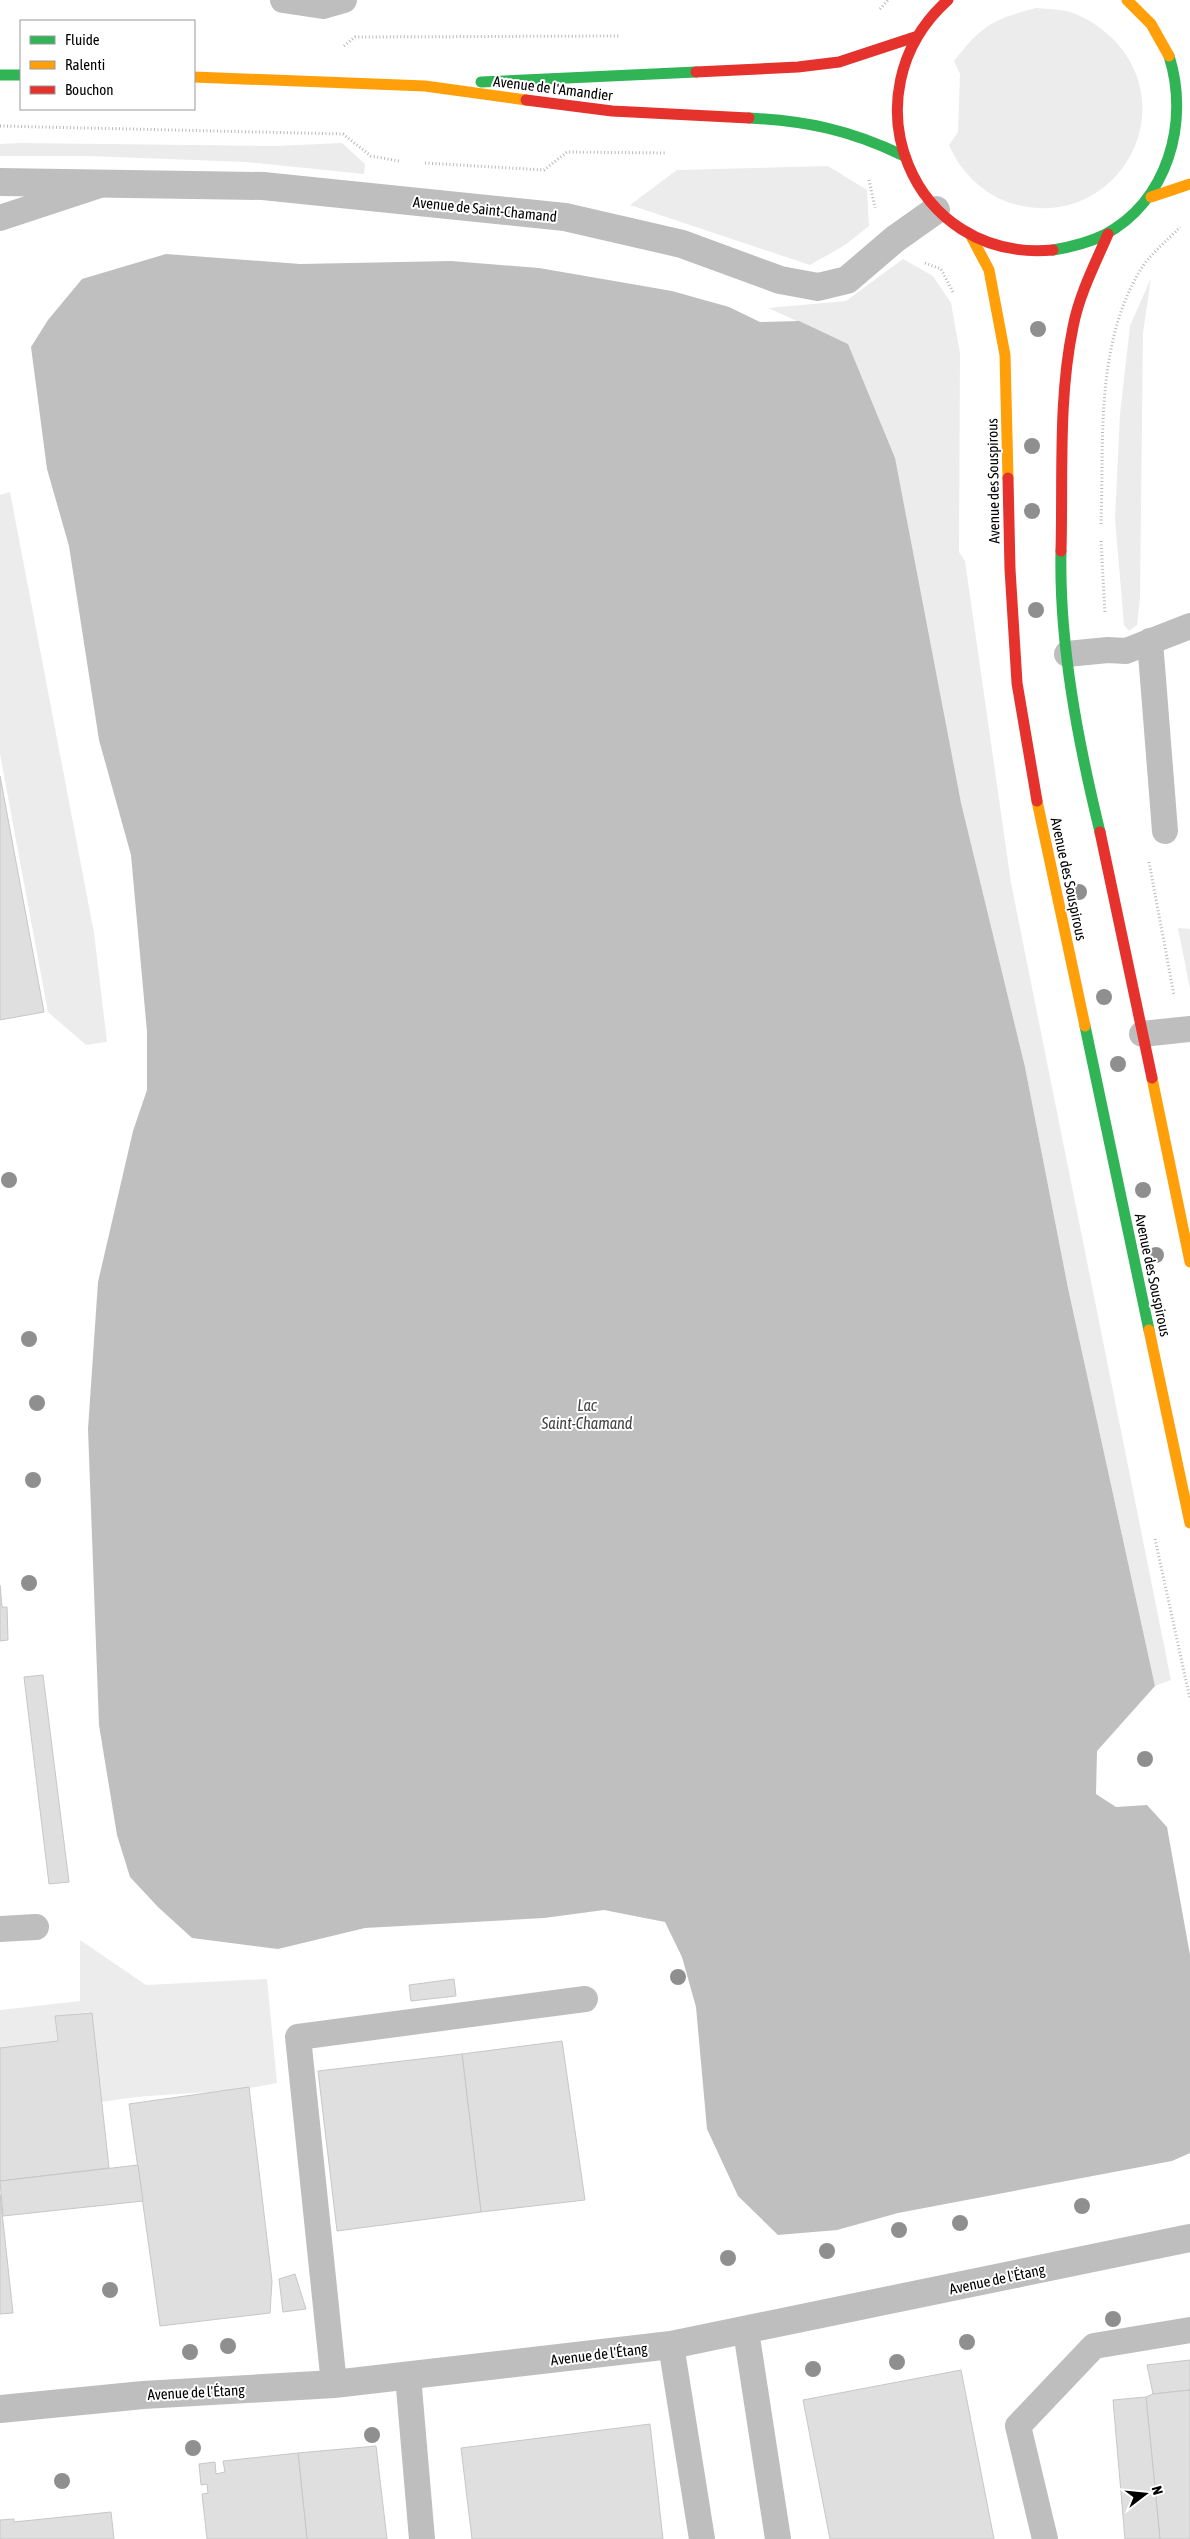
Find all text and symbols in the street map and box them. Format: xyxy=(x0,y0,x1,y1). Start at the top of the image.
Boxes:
legend xyxy=(20,20,195,110)
text: Fluide xyxy=(65,31,100,48)
text: Ralenti xyxy=(65,56,105,73)
street label: Avenue de l'Amandier xyxy=(492,72,614,104)
text: Bouchon xyxy=(65,81,114,98)
street label: Avenue de Saint-Chamand xyxy=(412,193,558,225)
street label: Avenue des Souspirous xyxy=(983,418,1003,544)
street label: Avenue des Souspirous xyxy=(1048,816,1090,942)
street label: Avenue des Souspirous xyxy=(1132,1212,1174,1338)
water label: Lac Saint-Chamand xyxy=(541,1396,633,1432)
street label: Avenue de l'Étang xyxy=(948,2260,1047,2297)
street label: Avenue de l'Étang xyxy=(550,2340,649,2368)
street label: Avenue de l'Étang xyxy=(147,2381,246,2403)
north arrow xyxy=(1120,2469,1170,2519)
text: N xyxy=(1149,2484,1166,2497)

